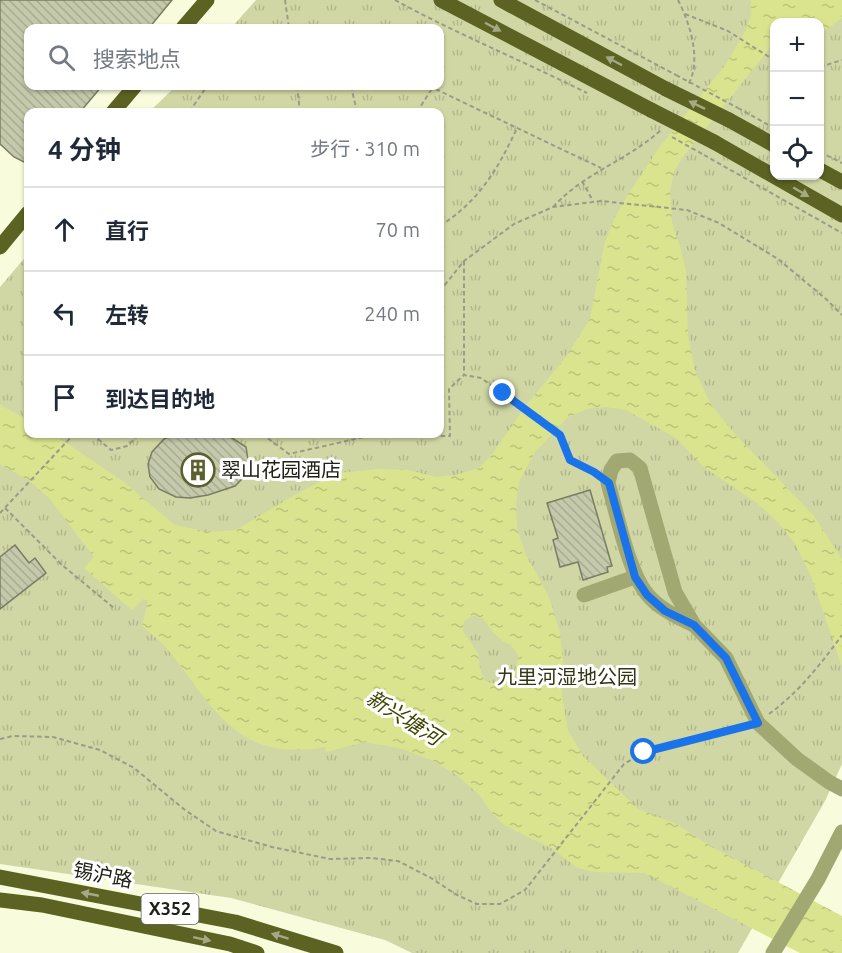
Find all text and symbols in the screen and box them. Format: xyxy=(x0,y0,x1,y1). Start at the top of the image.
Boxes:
map controls xyxy=(770,18,824,180)
button: + xyxy=(770,18,824,72)
one-way arrow xyxy=(485,22,502,32)
search box xyxy=(24,24,444,90)
icon: search xyxy=(45,41,78,74)
text: 搜索地点 xyxy=(93,46,181,71)
one-way arrow xyxy=(606,56,623,66)
button: − xyxy=(770,72,824,126)
one-way arrow xyxy=(689,100,706,109)
button: locate xyxy=(770,126,824,180)
text: 4 分钟 xyxy=(48,135,121,164)
text: 步行 · 310 m xyxy=(310,137,420,160)
one-way arrow xyxy=(793,186,809,197)
icon: ahead xyxy=(48,213,81,246)
text: 直行 xyxy=(105,218,149,243)
text: 70 m xyxy=(376,218,420,241)
icon: left xyxy=(48,297,81,330)
text: 左转 xyxy=(105,302,149,327)
text: 240 m xyxy=(364,302,420,325)
route end xyxy=(489,379,515,405)
icon: arrive xyxy=(48,381,81,414)
text: 到达目的地 xyxy=(105,386,215,411)
building icon: 翠山花园酒店 xyxy=(180,452,216,488)
place label: 翠山花园酒店 xyxy=(221,458,341,481)
park label: 九里河湿地公园 xyxy=(497,665,637,688)
water label: 新兴塘河 xyxy=(363,685,450,752)
route start xyxy=(630,738,656,764)
street label: 锡沪路 xyxy=(71,857,135,892)
one-way arrow xyxy=(81,889,100,898)
road number: X352 xyxy=(142,894,198,924)
one-way arrow xyxy=(271,931,289,940)
one-way arrow xyxy=(192,934,211,944)

